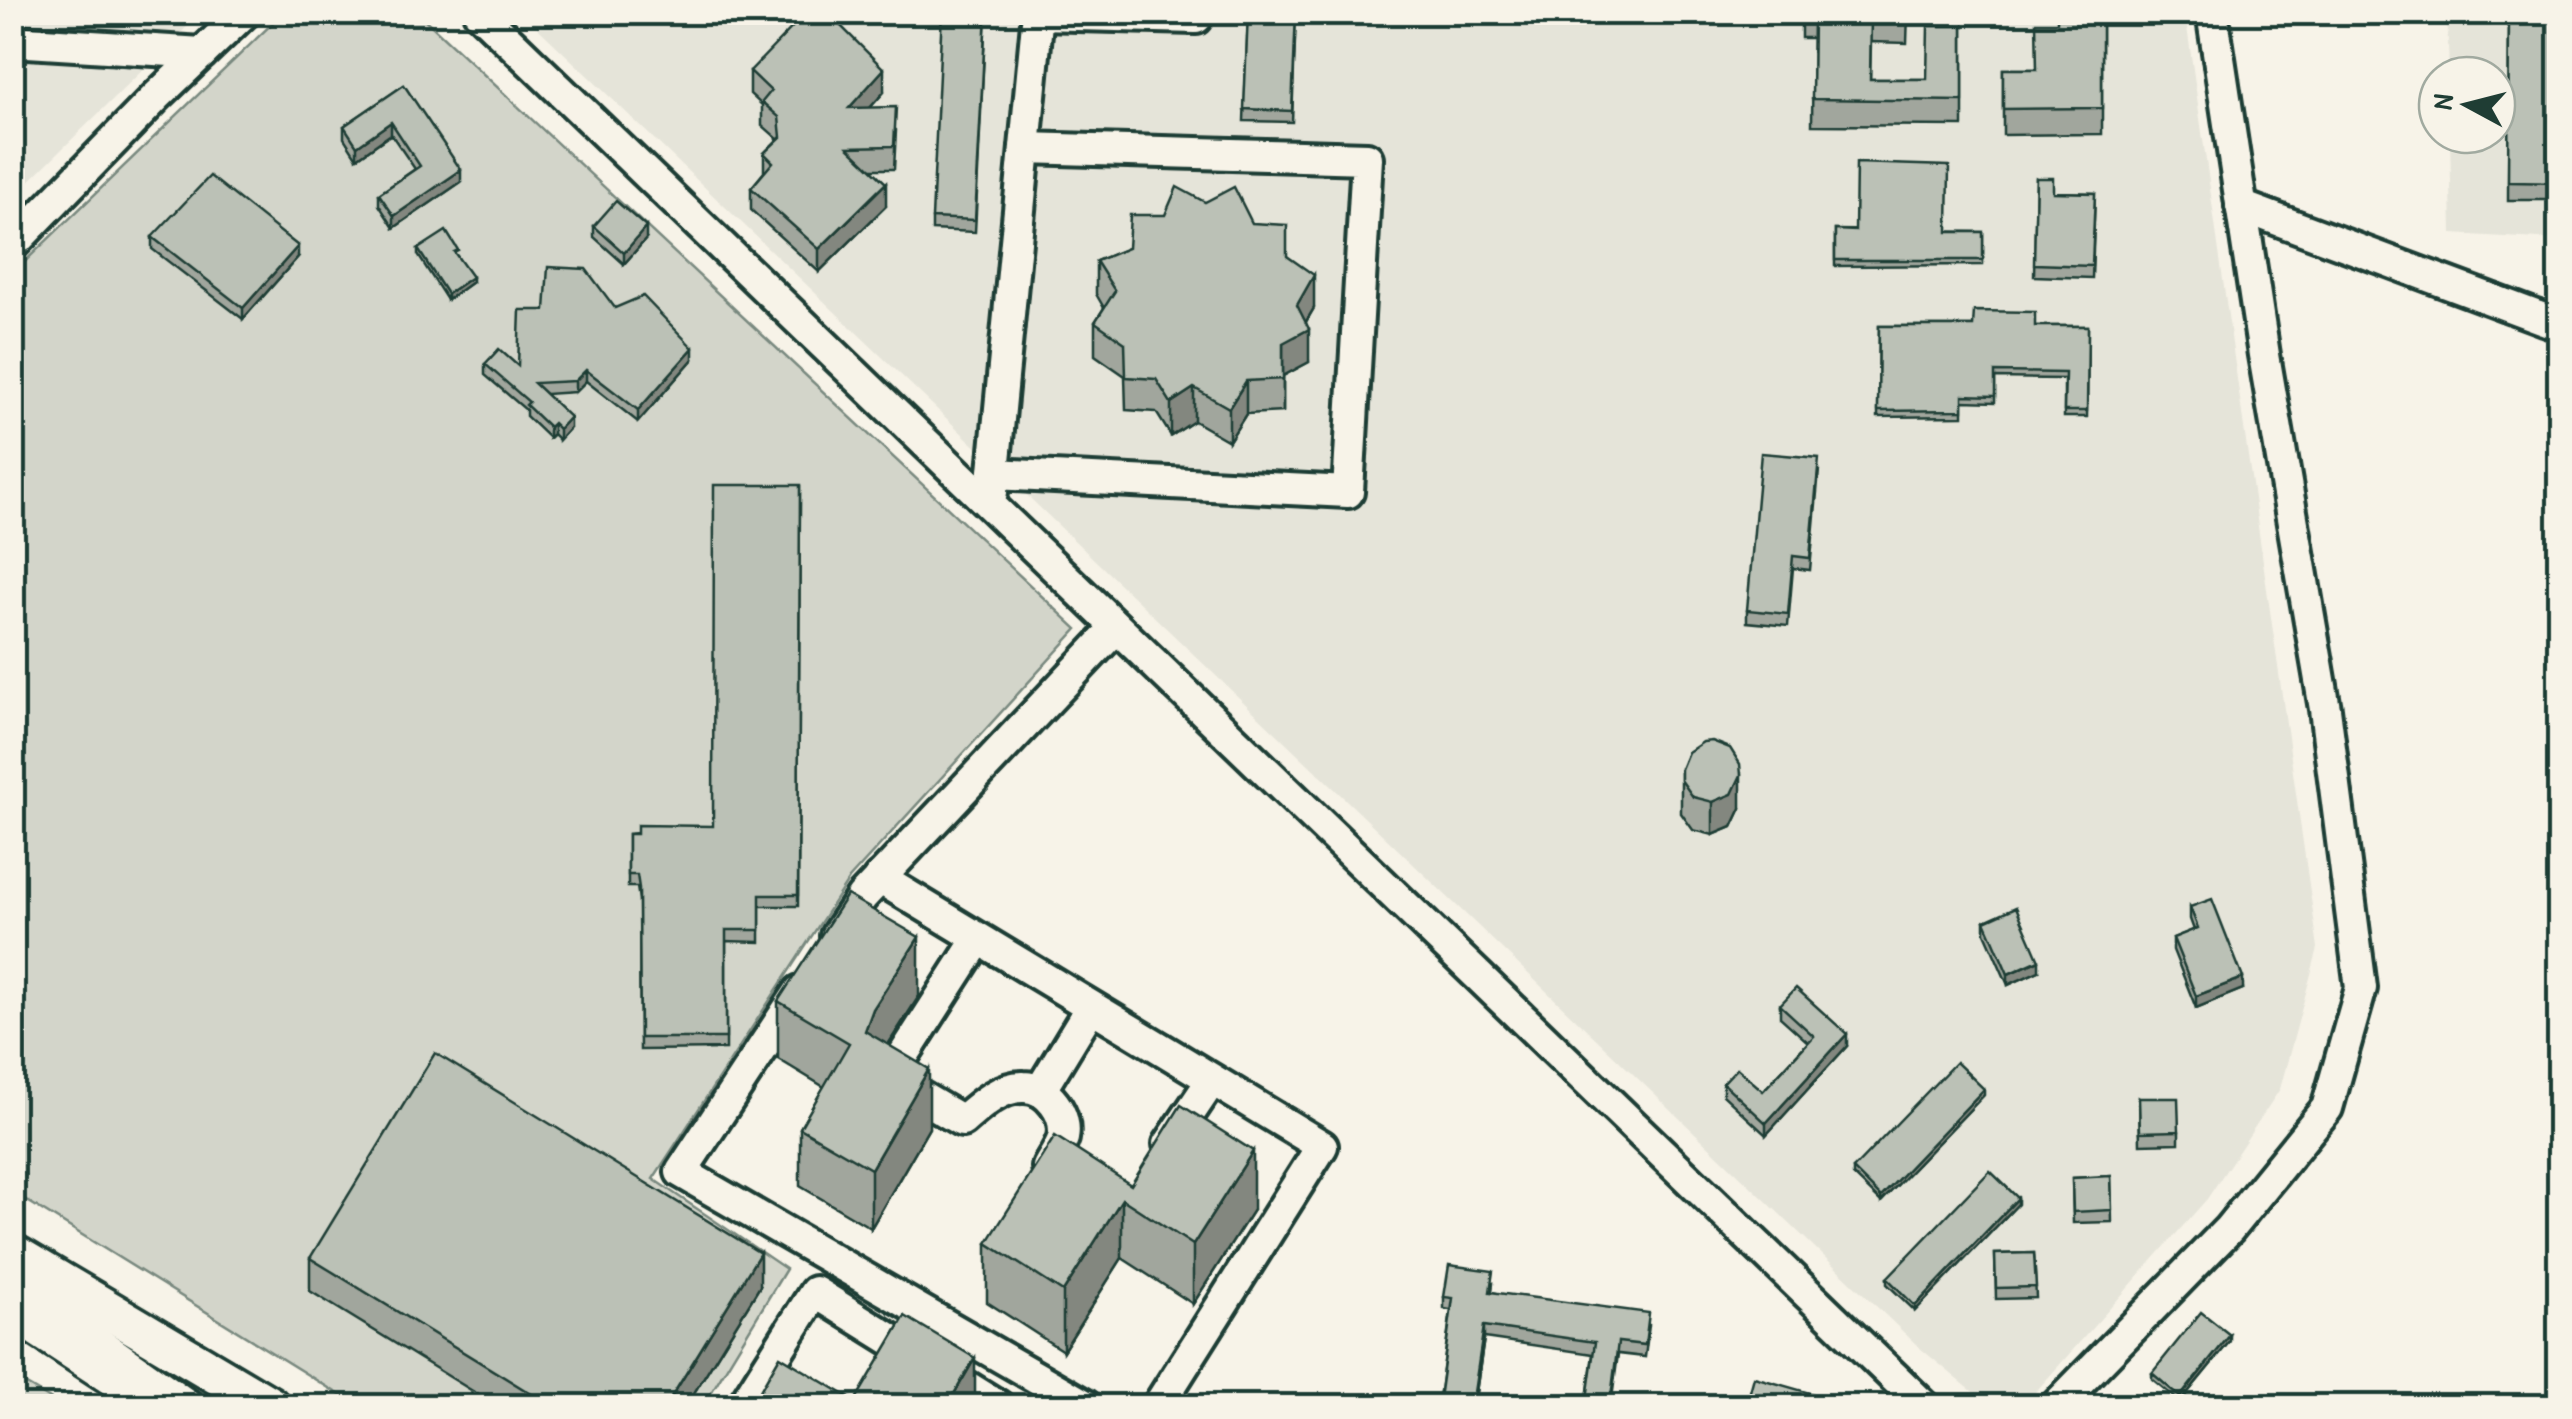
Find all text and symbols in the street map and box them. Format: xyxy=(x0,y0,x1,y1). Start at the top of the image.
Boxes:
north arrow xyxy=(2417,55,2517,155)
text: N xyxy=(2422,92,2462,112)

